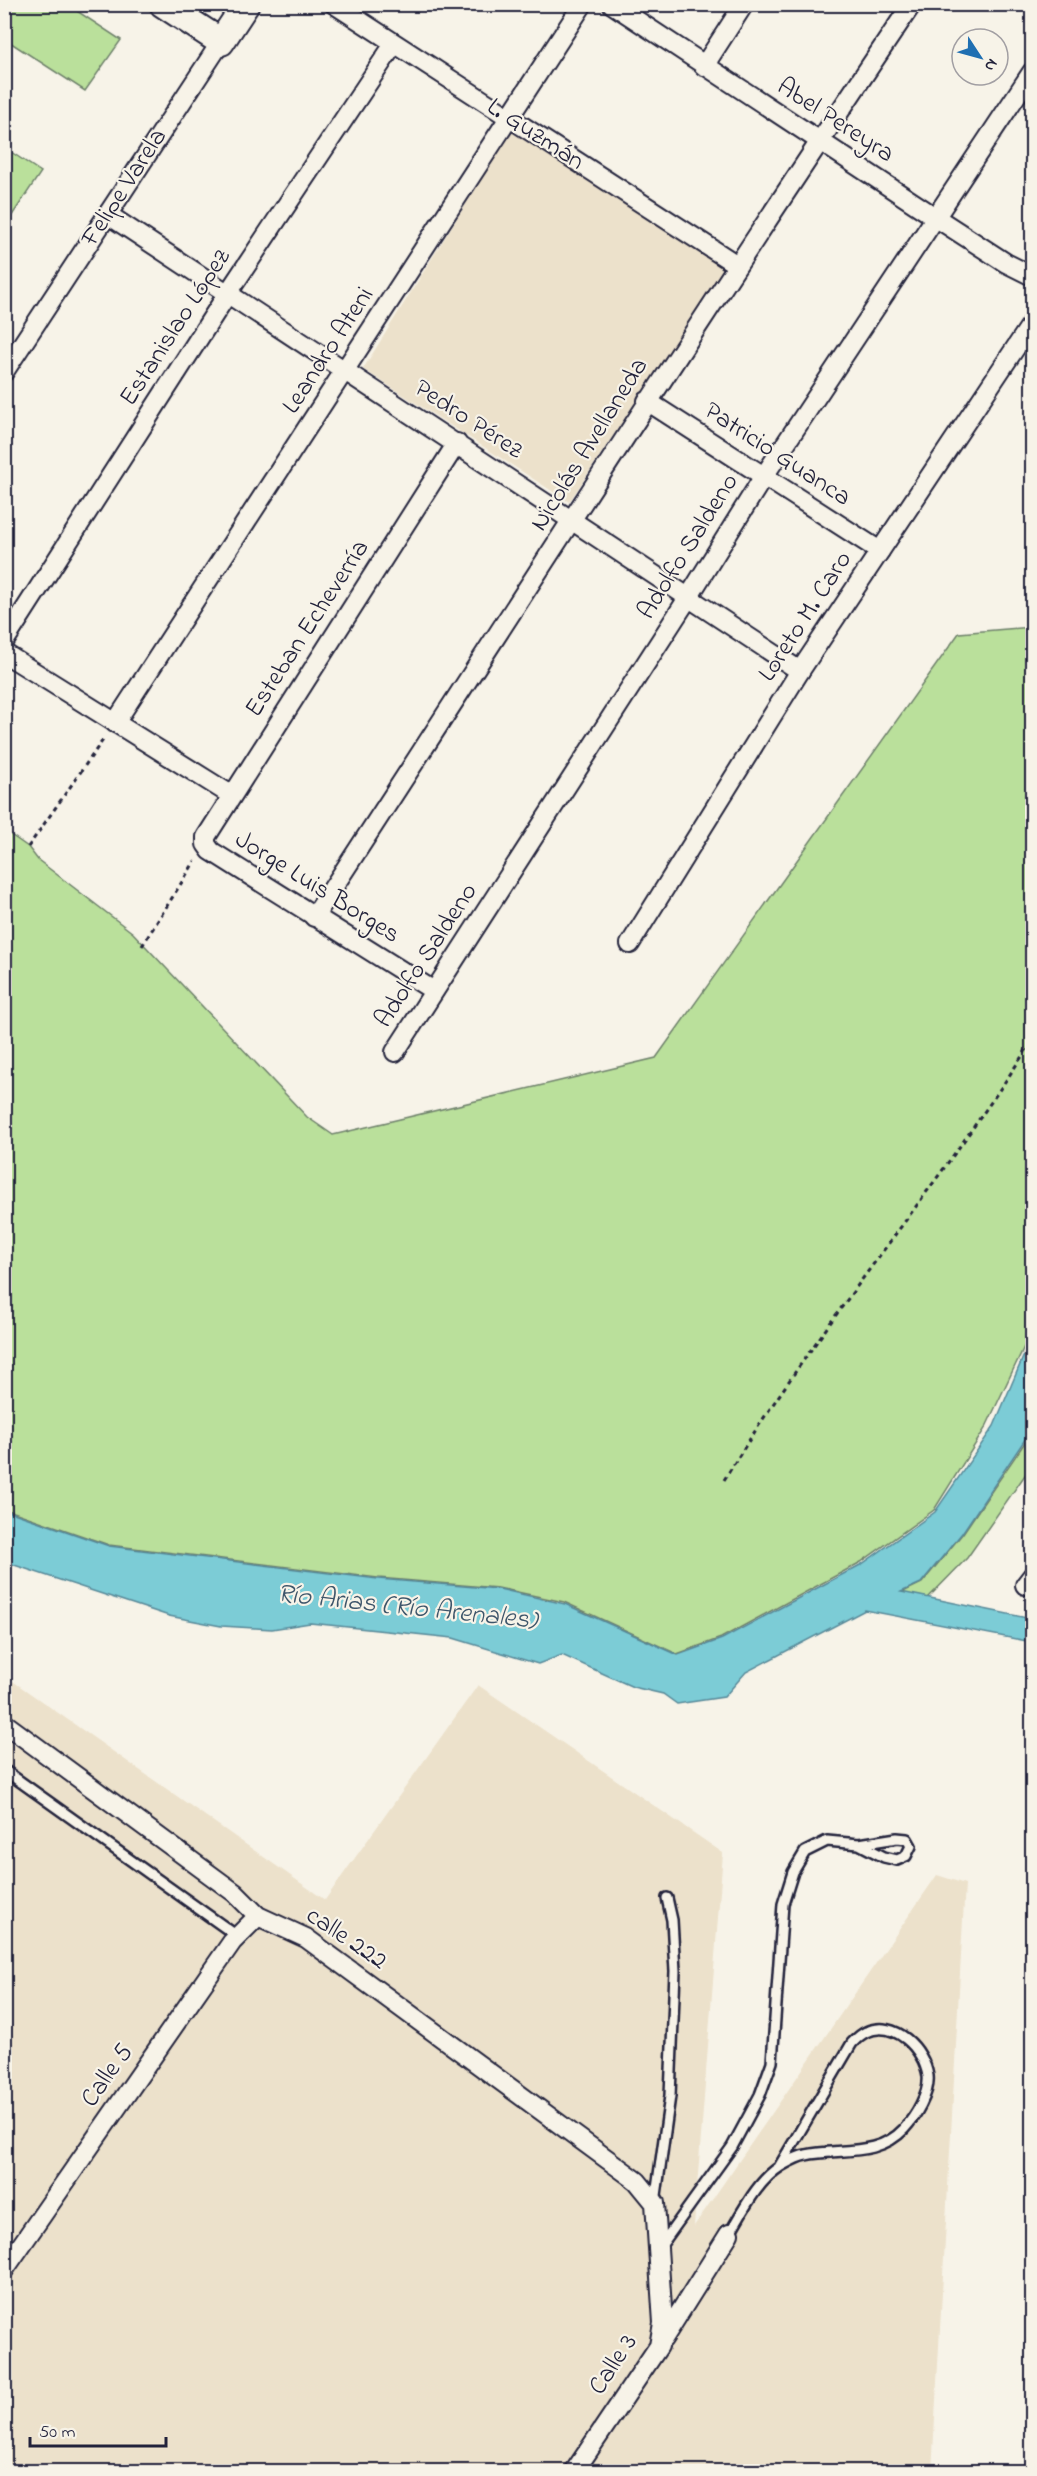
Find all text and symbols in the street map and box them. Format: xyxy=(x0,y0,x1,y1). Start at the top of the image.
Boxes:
north arrow xyxy=(950,27,1010,87)
text: N xyxy=(978,53,1003,76)
street label: Abel Pereyra xyxy=(769,69,901,173)
street label: L. Guzmán xyxy=(479,89,591,181)
street label: Felipe Varela xyxy=(72,121,177,255)
street label: Estanislao López xyxy=(111,242,241,414)
street label: Leandro Ateni xyxy=(274,280,384,422)
street label: Nicolás Avellaneda xyxy=(521,351,659,539)
street label: Pedro Pérez xyxy=(406,370,530,470)
street label: Patricio Guanca xyxy=(696,393,858,517)
street label: Adolfo Saldeno xyxy=(629,467,749,627)
street label: Esteban Echeverría xyxy=(236,533,380,725)
street label: Loreto M. Caro xyxy=(749,544,863,690)
street label: Jorge Luis Borges xyxy=(227,822,407,954)
street label: Adolfo Saldeno xyxy=(366,876,488,1036)
water label: Río Arias (Río Arenales) xyxy=(275,1575,541,1641)
street label: calle 222 xyxy=(298,1898,395,1980)
street label: Calle 5 xyxy=(72,2036,144,2116)
street label: Calle 3 xyxy=(580,2327,648,2403)
scale bar xyxy=(30,2410,166,2448)
text: 50 m xyxy=(39,2420,76,2446)

